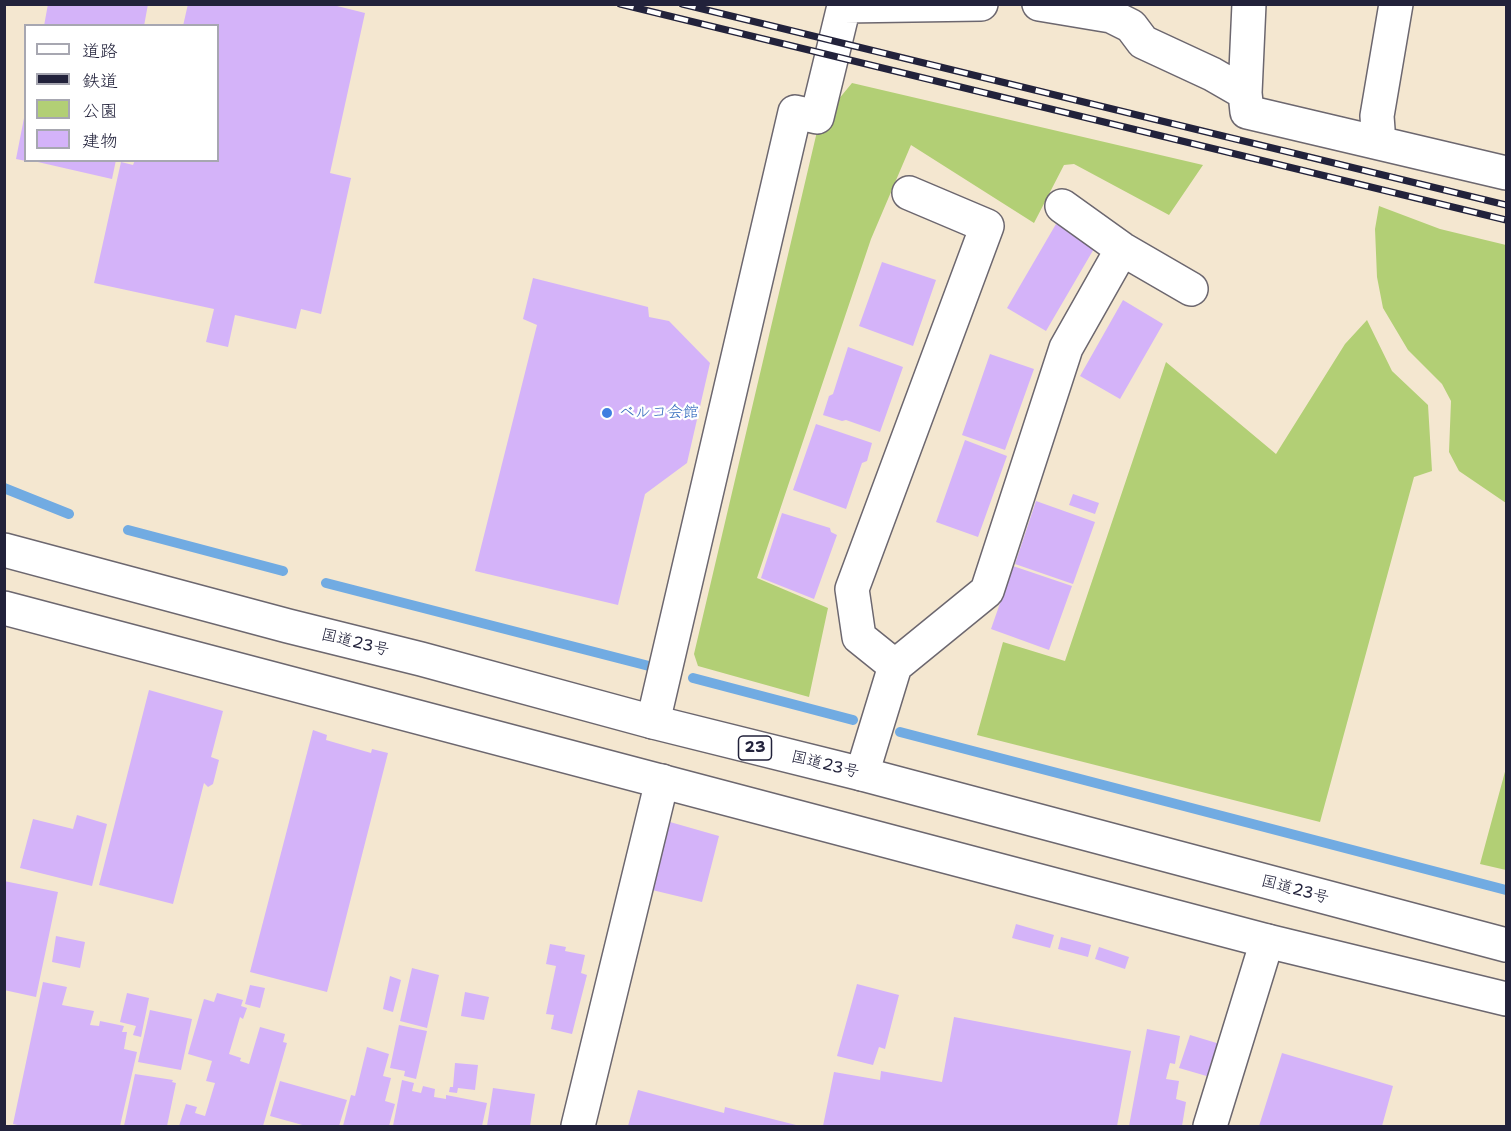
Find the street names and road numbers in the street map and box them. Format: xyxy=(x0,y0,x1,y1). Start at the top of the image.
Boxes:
street label: 国道23号 xyxy=(319,625,391,661)
road number: 23 xyxy=(738,736,771,760)
street label: 国道23号 xyxy=(789,747,861,783)
street label: 国道23号 xyxy=(1259,872,1331,908)

